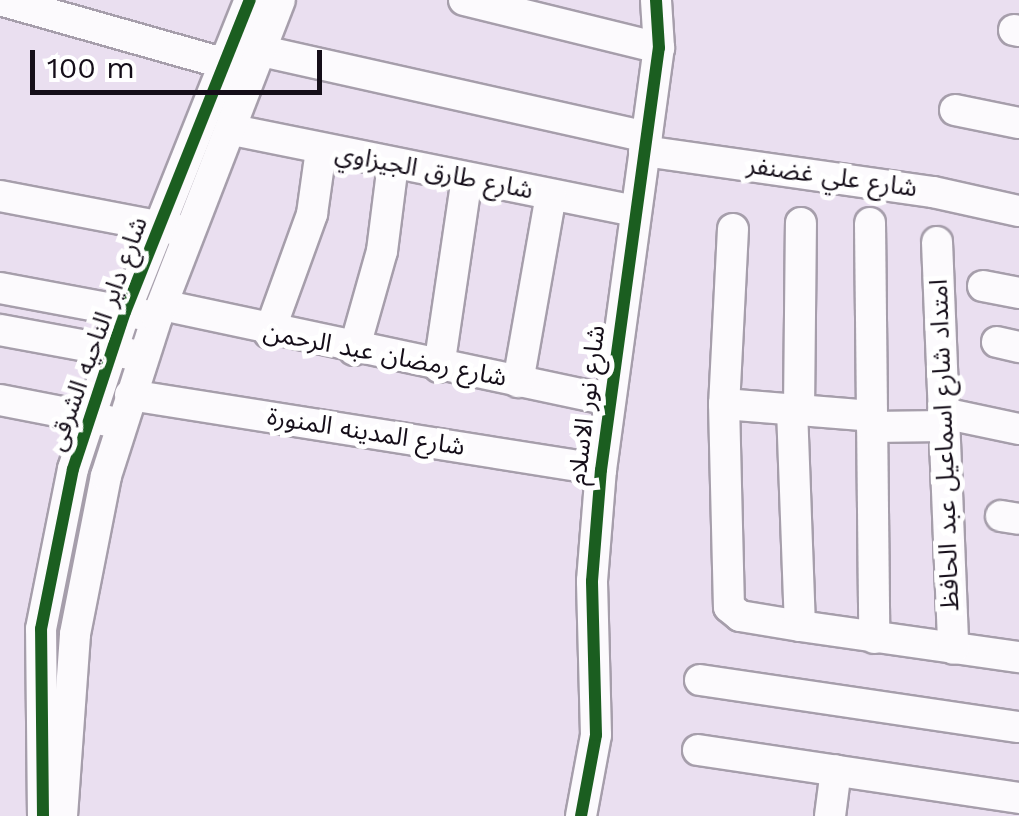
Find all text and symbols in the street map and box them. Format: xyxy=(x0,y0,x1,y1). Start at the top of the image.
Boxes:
scale bar xyxy=(35,30,328,92)
text: 100 m xyxy=(47,50,135,85)
street label: شارع طارق الجيزاوي xyxy=(333,138,535,206)
street label: شارع علي غضنفر xyxy=(745,150,919,204)
street label: شارع داير الناحيه الشرقى xyxy=(42,213,154,455)
street label: امتداد شارع اسماعيل عبد الحافظ xyxy=(924,279,966,611)
street label: شارع رمضان عبد الرحمن xyxy=(261,317,509,393)
street label: شارع نور الاسلام xyxy=(562,323,612,487)
street label: شارع المدينه المنورة xyxy=(265,402,467,462)

